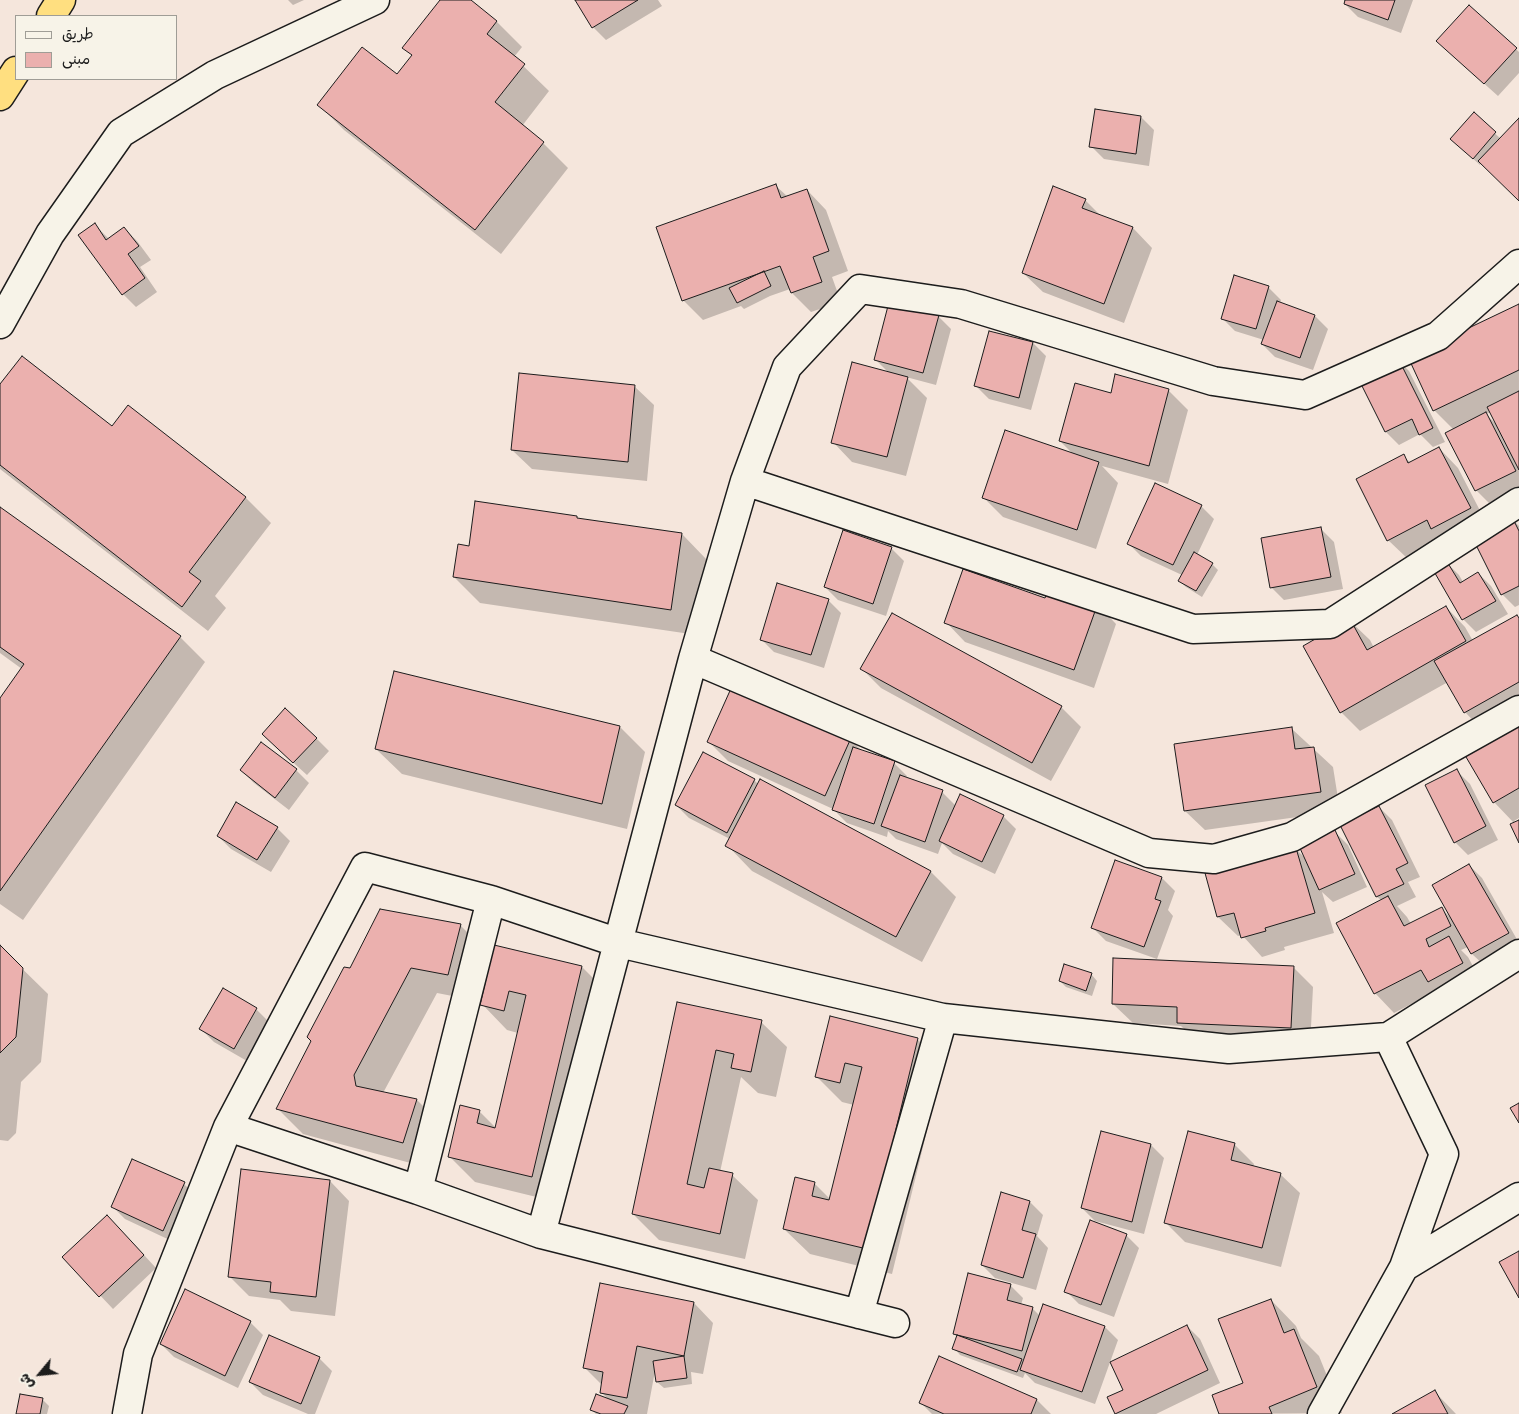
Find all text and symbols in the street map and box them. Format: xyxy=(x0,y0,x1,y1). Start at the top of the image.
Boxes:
legend xyxy=(15,15,178,80)
text: طريق xyxy=(62,23,94,47)
text: مبنى xyxy=(62,48,90,72)
north arrow xyxy=(15,1349,65,1399)
text: ش xyxy=(13,1369,40,1393)

